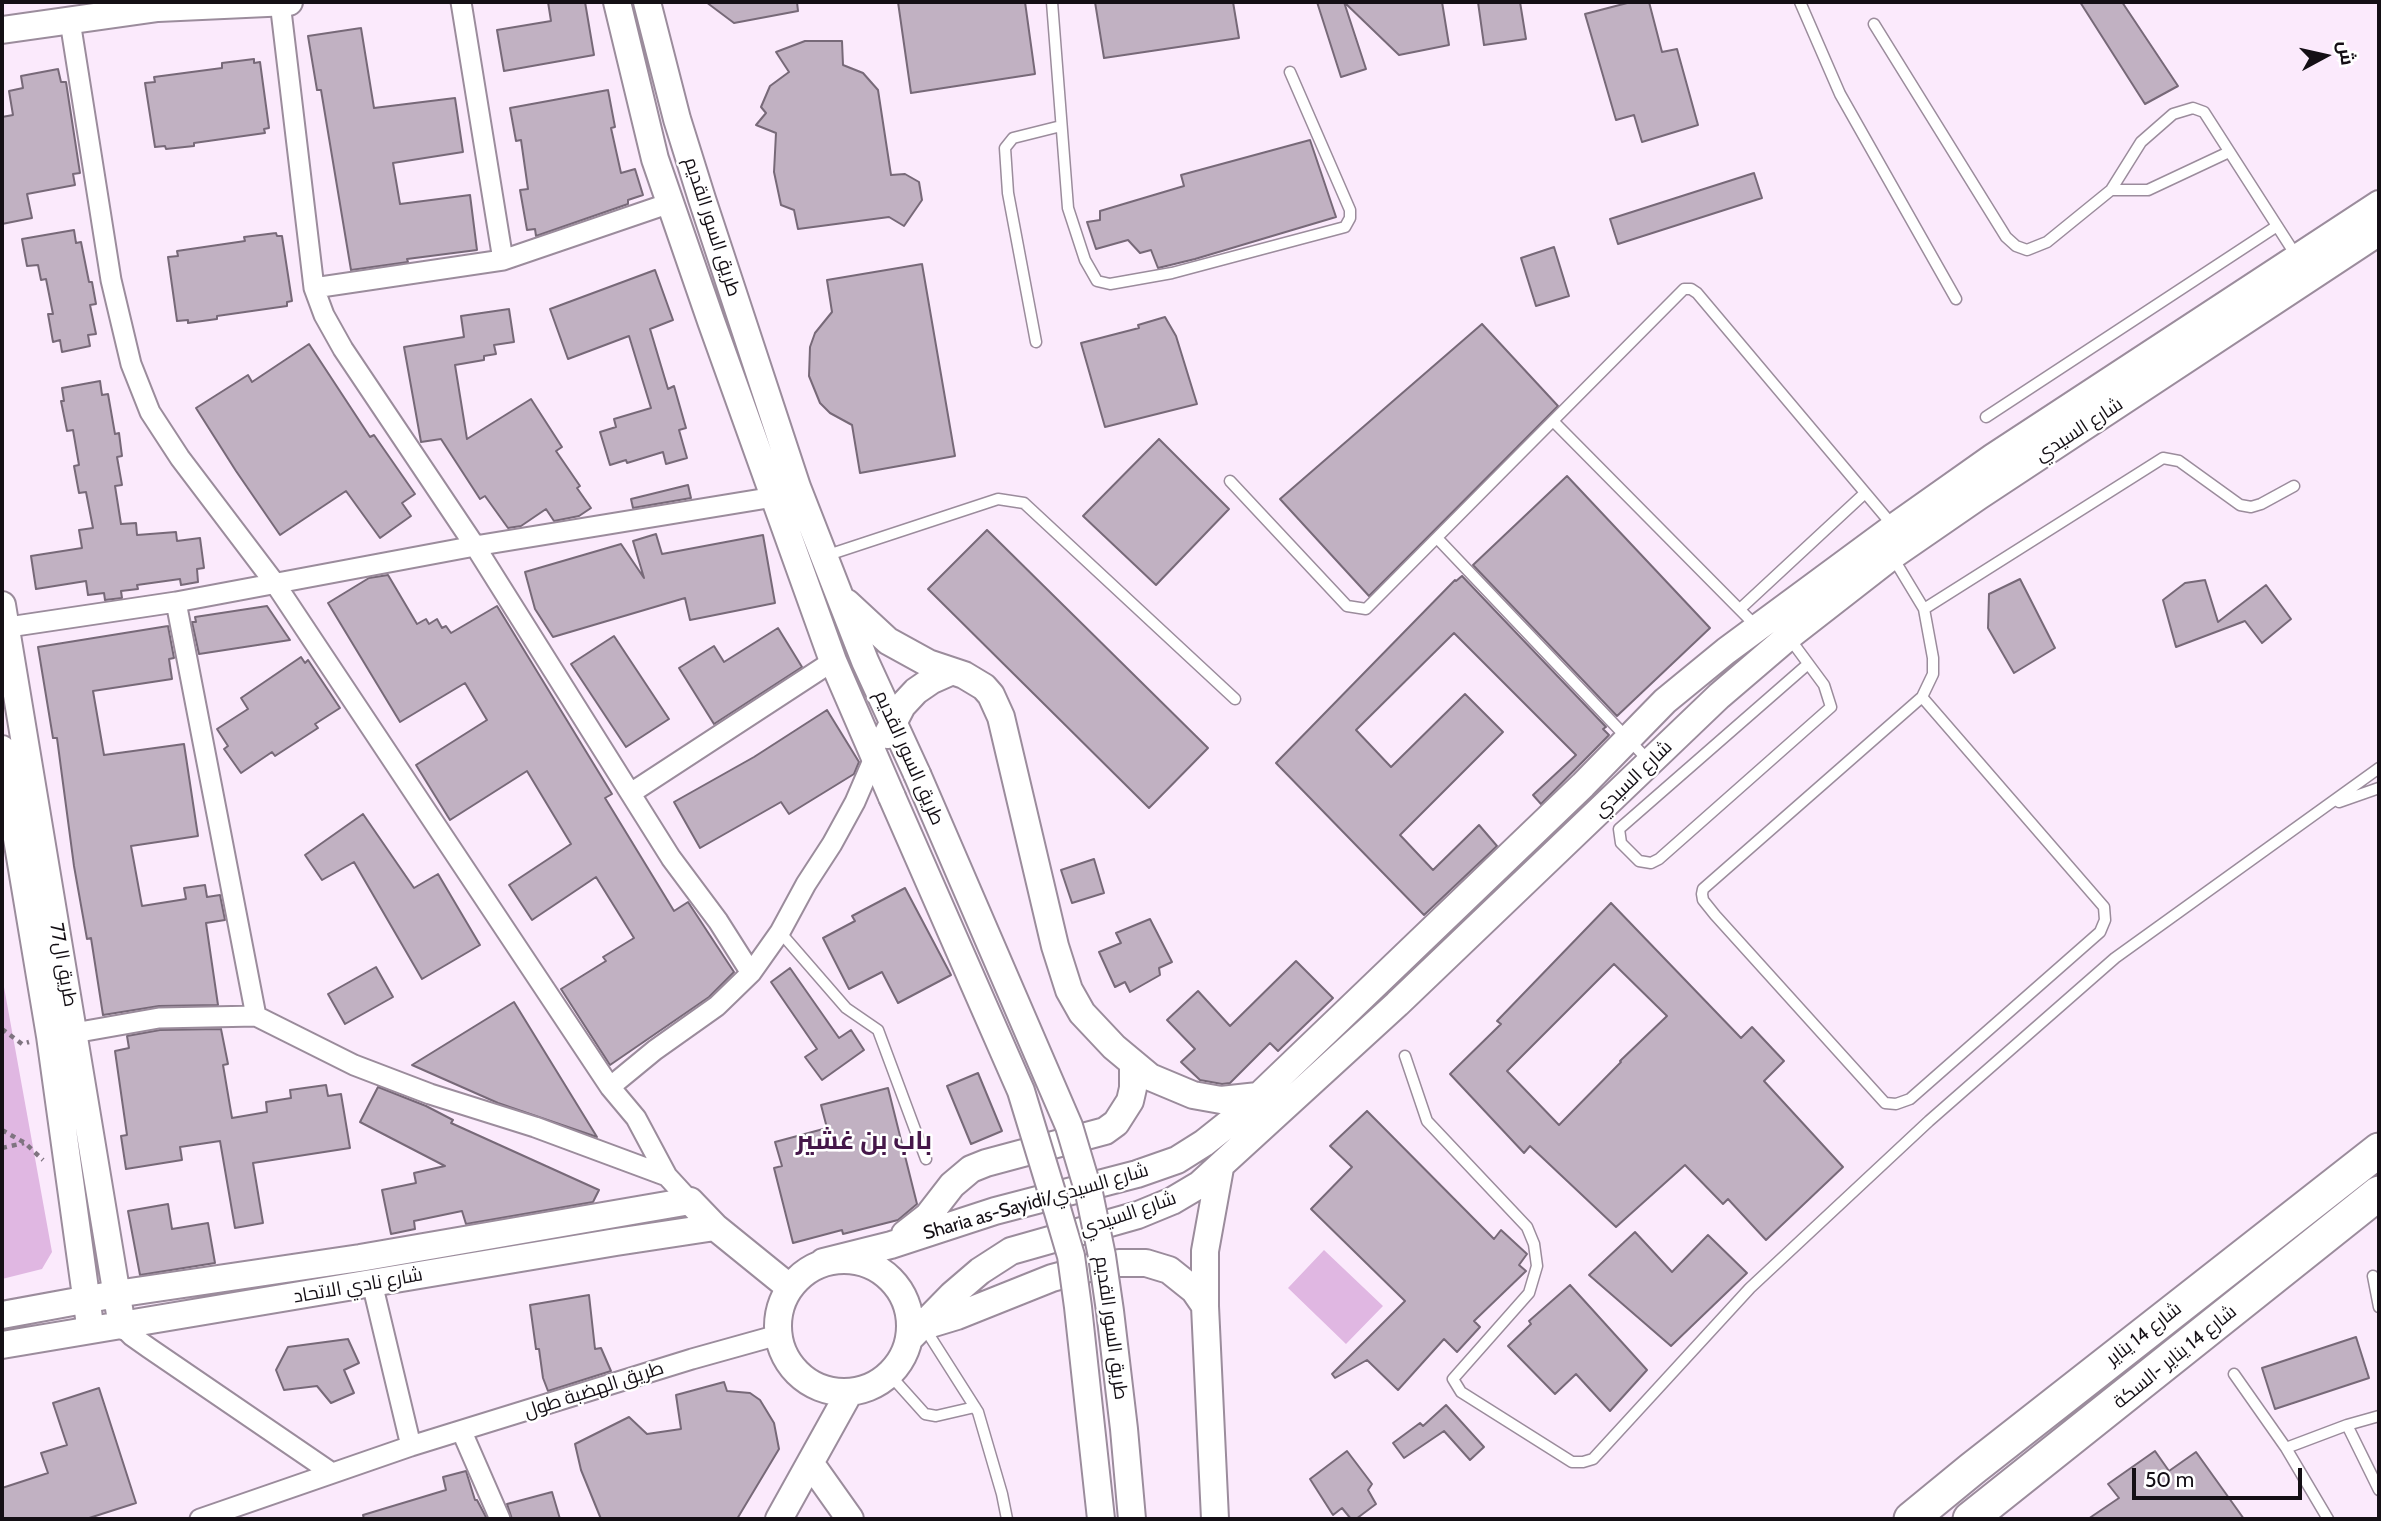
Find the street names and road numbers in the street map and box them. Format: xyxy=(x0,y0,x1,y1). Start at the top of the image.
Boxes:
street label: طريق السور القديم xyxy=(679,155,745,299)
street label: شارع السيدي xyxy=(2031,393,2127,467)
street label: طريق السور القديم xyxy=(869,687,949,829)
street label: شارع السيدي xyxy=(1589,736,1677,822)
street label: طريق ال77 xyxy=(44,921,82,1009)
street label: Sharia as-Sayidi/شارع السيدي xyxy=(921,1159,1151,1245)
street label: شارع السيدي xyxy=(1077,1187,1179,1241)
street label: طريق السور القديم xyxy=(1090,1255,1132,1401)
street label: شارع نادي الاتحاد xyxy=(292,1263,424,1309)
street label: شارع 14 يناير xyxy=(2102,1297,2186,1371)
street label: شارع 14 يناير -السكة xyxy=(2109,1300,2241,1414)
street label: طريق الهضبة طول xyxy=(521,1357,667,1423)

